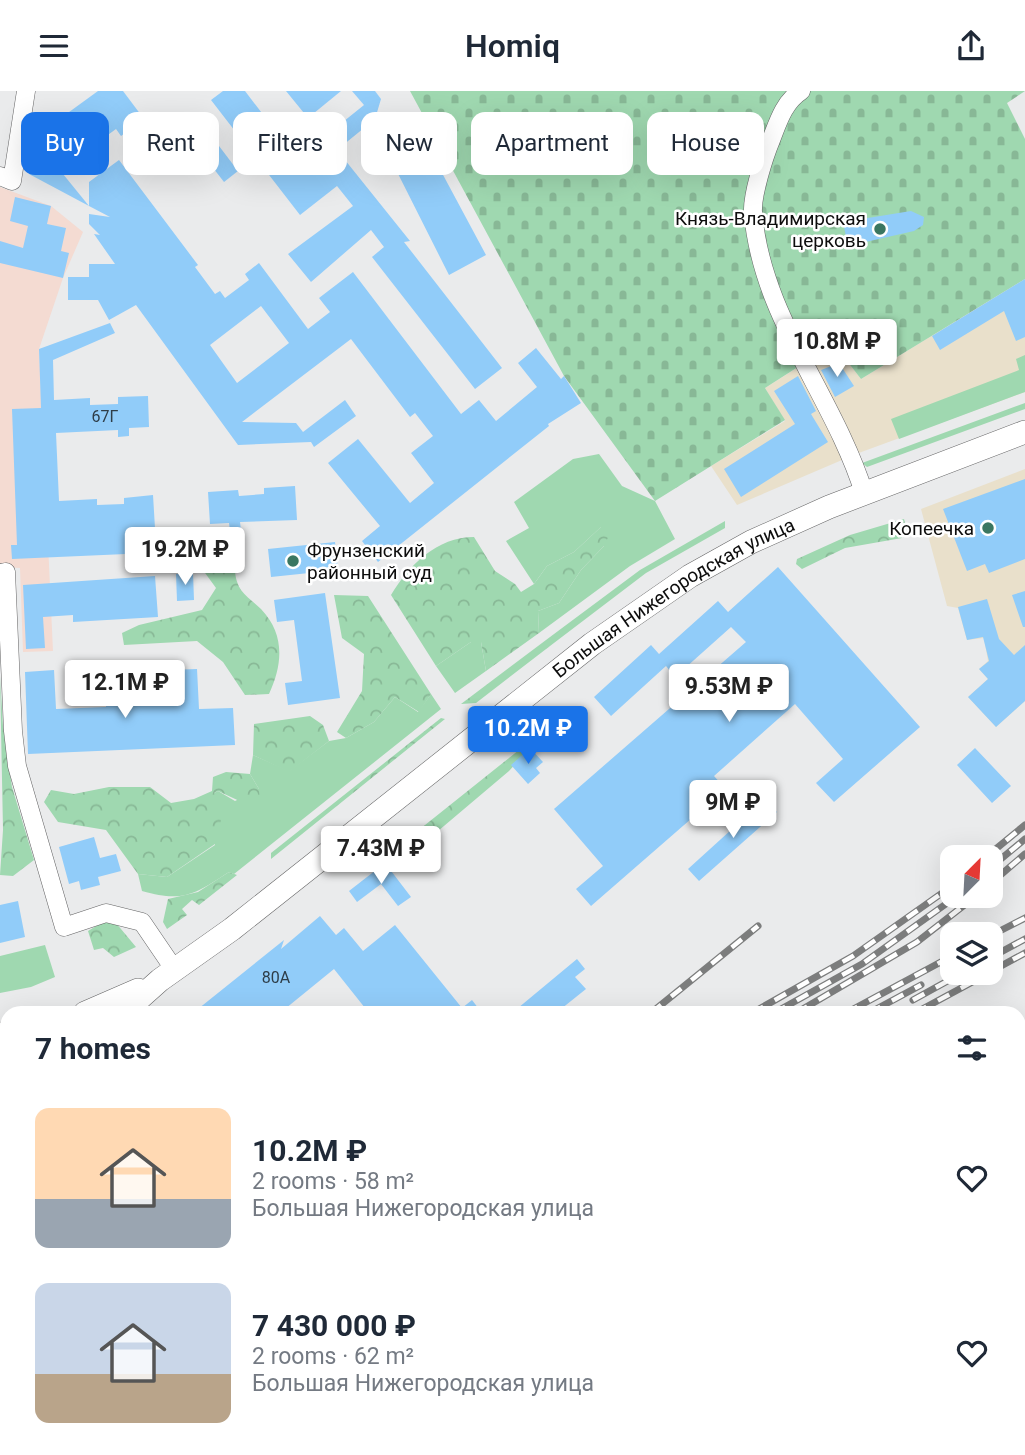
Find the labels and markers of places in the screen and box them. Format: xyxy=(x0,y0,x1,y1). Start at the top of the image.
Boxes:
place label: Князь-Владимирская церковь xyxy=(675,207,866,252)
marker: Князь-Владимирская церковь xyxy=(872,221,888,237)
pin: 10.8M ₽ xyxy=(772,320,902,379)
place label: Копеечка xyxy=(889,517,974,540)
marker: Копеечка xyxy=(980,520,996,536)
pin: 19.2M ₽ xyxy=(120,527,250,587)
place label: Фрунзенский районный суд xyxy=(307,539,432,584)
marker: Фрунзенский районный суд xyxy=(285,553,301,569)
pin: 12.1M ₽ xyxy=(60,661,190,720)
pin: 9.53M ₽ xyxy=(664,665,794,724)
pin: 10.2M ₽ xyxy=(463,707,593,766)
pin: 9M ₽ xyxy=(692,781,774,840)
pin: 7.43M ₽ xyxy=(316,827,446,886)

